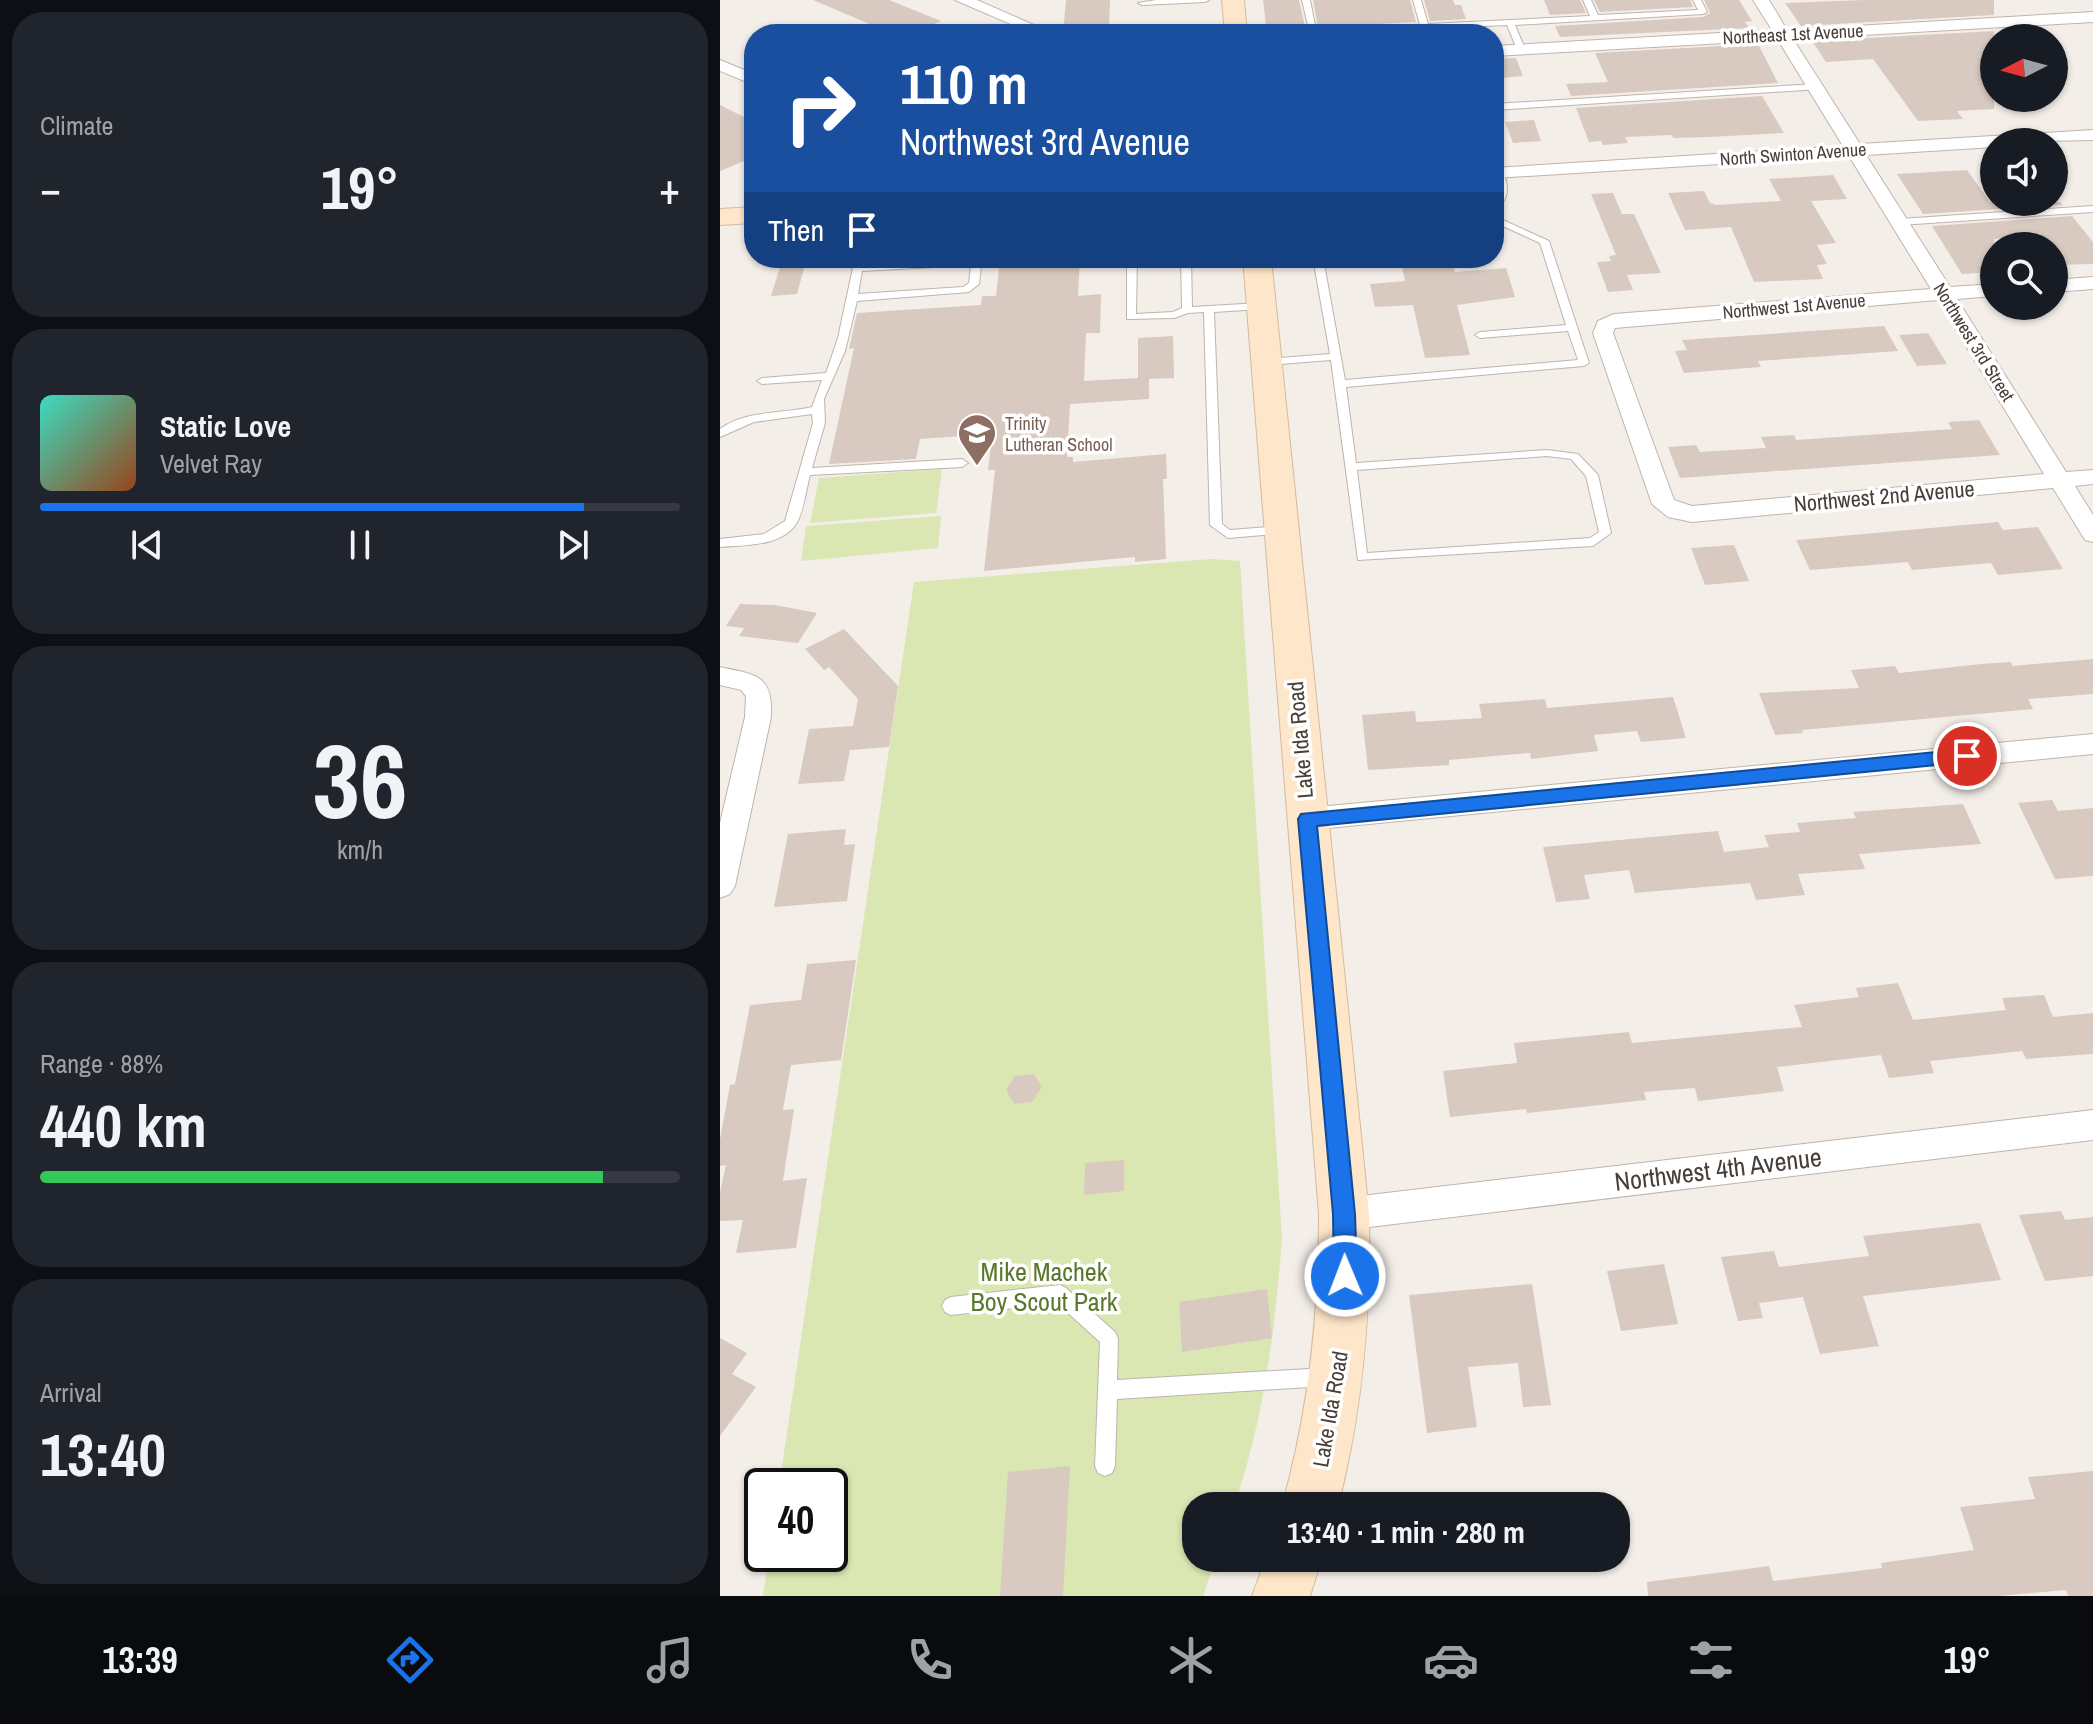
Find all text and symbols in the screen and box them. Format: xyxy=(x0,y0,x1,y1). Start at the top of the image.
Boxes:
street label: Northeast 1st Avenue xyxy=(1722,18,1864,50)
north arrow xyxy=(1980,24,2068,112)
map controls xyxy=(1980,24,2068,320)
text: 110 m xyxy=(900,46,1028,121)
icon: right xyxy=(768,56,872,160)
text: Climate xyxy=(40,108,113,143)
text: Northwest 3rd Avenue xyxy=(900,118,1190,166)
button: sound xyxy=(1980,128,2068,216)
street label: North Swinton Avenue xyxy=(1719,136,1867,172)
text: 19° xyxy=(321,147,399,228)
text: − xyxy=(40,158,61,218)
text: + xyxy=(659,158,680,218)
icon: arrive xyxy=(840,208,884,252)
text: Then xyxy=(768,210,824,250)
button: search xyxy=(1980,232,2068,320)
street label: Northwest 3rd Street xyxy=(1928,278,2020,406)
street label: Northwest 1st Avenue xyxy=(1722,287,1866,325)
text: Static Love xyxy=(160,406,291,446)
place label: Trinity Lutheran School xyxy=(1005,411,1113,457)
school or university icon: Trinity Lutheran School xyxy=(956,412,998,467)
text: Velvet Ray xyxy=(160,446,262,481)
street label: Northwest 2nd Avenue xyxy=(1792,473,1976,519)
icon: previous xyxy=(125,523,169,567)
icon: pause xyxy=(338,523,382,567)
icon: next xyxy=(551,523,595,567)
street label: Lake Ida Road xyxy=(1280,680,1320,800)
text: 36 xyxy=(313,710,407,850)
pin xyxy=(1933,722,2001,790)
icon: arrive xyxy=(1945,734,1989,778)
text: km/h xyxy=(337,832,383,867)
text: Range · 88% xyxy=(40,1046,163,1081)
text: 440 km xyxy=(40,1085,207,1166)
street label: Northwest 4th Avenue xyxy=(1613,1139,1823,1199)
position arrow xyxy=(1303,1234,1387,1318)
park label: Mike Machek Boy Scout Park xyxy=(971,1254,1118,1319)
street label: Lake Ida Road xyxy=(1305,1349,1355,1469)
text: Arrival xyxy=(40,1375,102,1410)
text: 13:40 xyxy=(40,1414,166,1495)
speed limit sign: 40 xyxy=(744,1468,848,1572)
text: 13:40 · 1 min · 280 m xyxy=(1287,1512,1525,1552)
icon: directions xyxy=(382,1632,438,1688)
icon: music xyxy=(642,1632,698,1688)
icon: phone xyxy=(902,1632,958,1688)
icon: climate xyxy=(1163,1632,1219,1688)
icon: car xyxy=(1423,1632,1479,1688)
icon: filters xyxy=(1683,1632,1739,1688)
text: 13:39 xyxy=(102,1636,178,1684)
text: 19° xyxy=(1944,1636,1991,1684)

